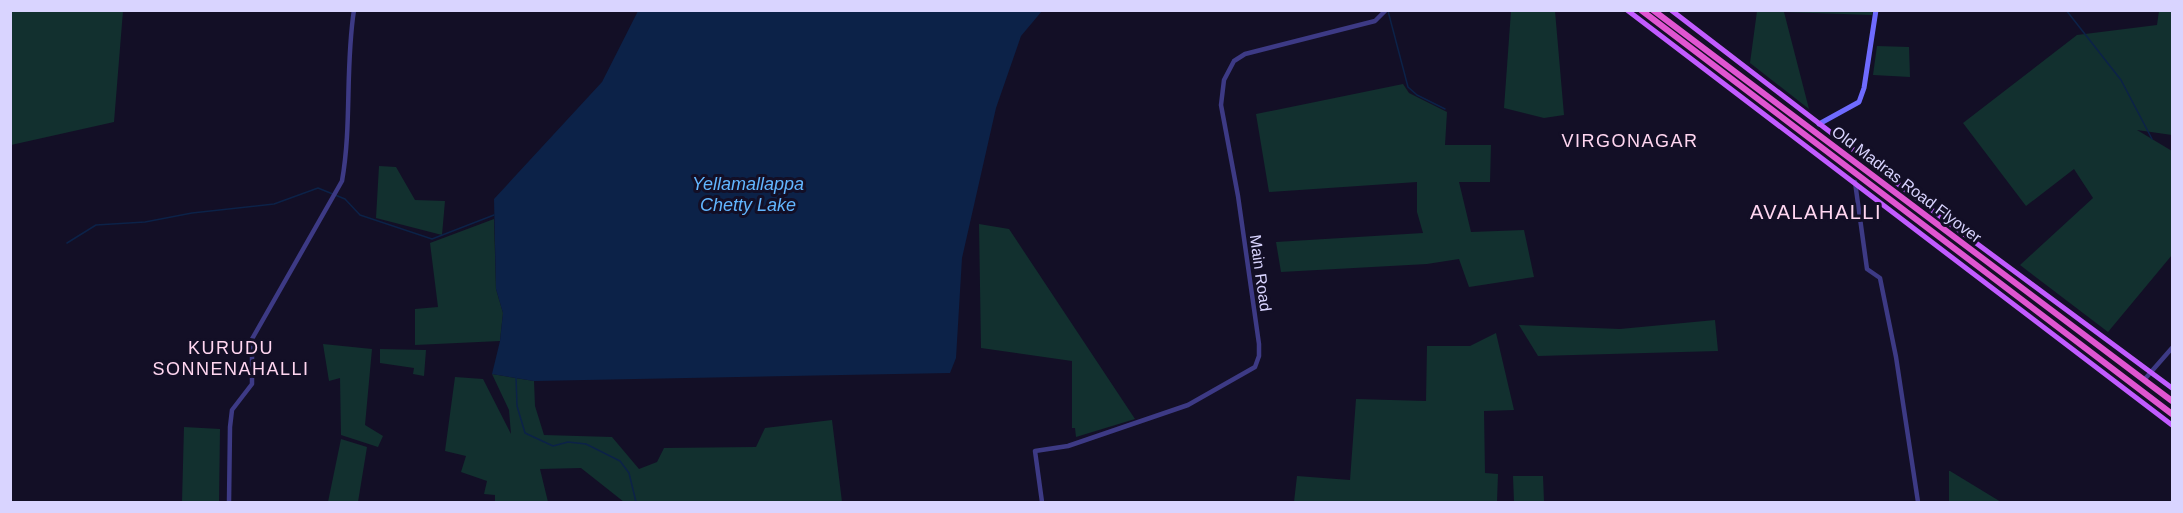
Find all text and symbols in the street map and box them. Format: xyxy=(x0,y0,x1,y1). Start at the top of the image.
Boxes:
street label: Old Madras Road Flyover xyxy=(1829,123,1985,246)
district label: VIRGONAGAR xyxy=(1561,131,1699,151)
water label: Yellamallappa Chetty Lake xyxy=(692,174,804,215)
district label: AVALAHALLI xyxy=(1750,201,1882,223)
street label: Main Road xyxy=(1247,234,1274,313)
district label: KURUDU SONNENAHALLI xyxy=(152,338,310,379)

